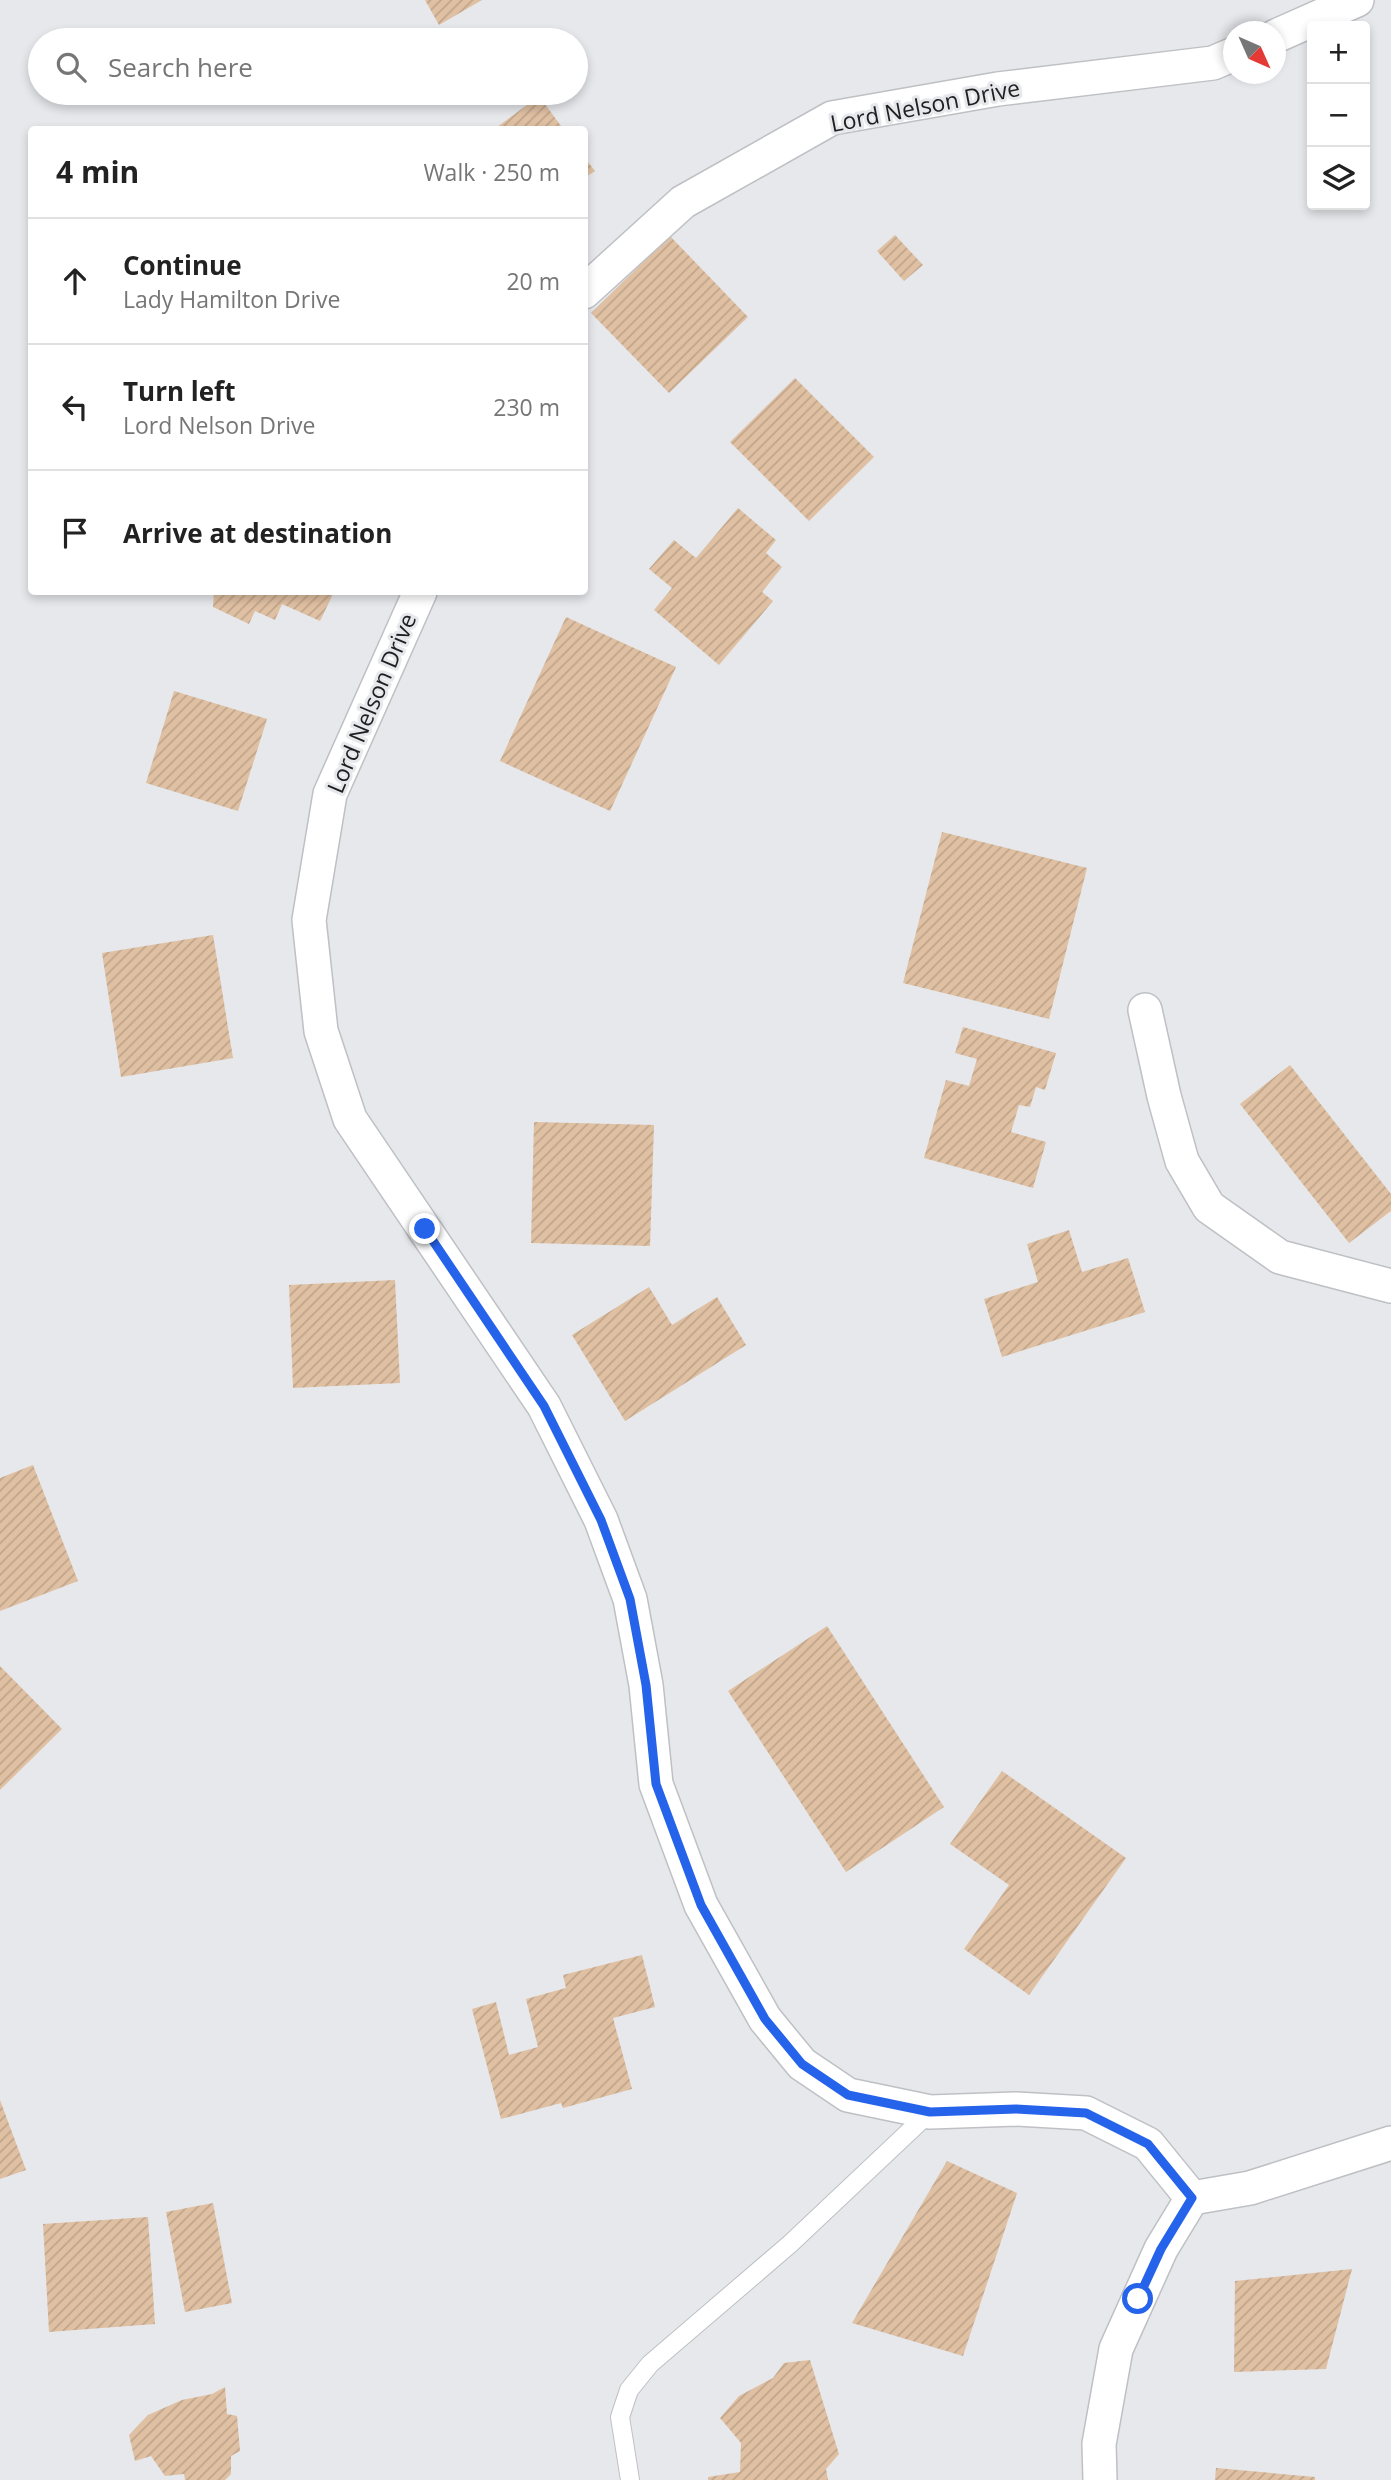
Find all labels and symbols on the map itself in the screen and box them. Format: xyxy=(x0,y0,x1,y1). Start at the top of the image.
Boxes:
north arrow xyxy=(1223,21,1286,84)
street label: Lord Nelson Drive xyxy=(827,71,1023,139)
street label: Lord Nelson Drive xyxy=(319,608,423,798)
route end xyxy=(409,1213,440,1244)
route start xyxy=(1122,2283,1153,2314)

